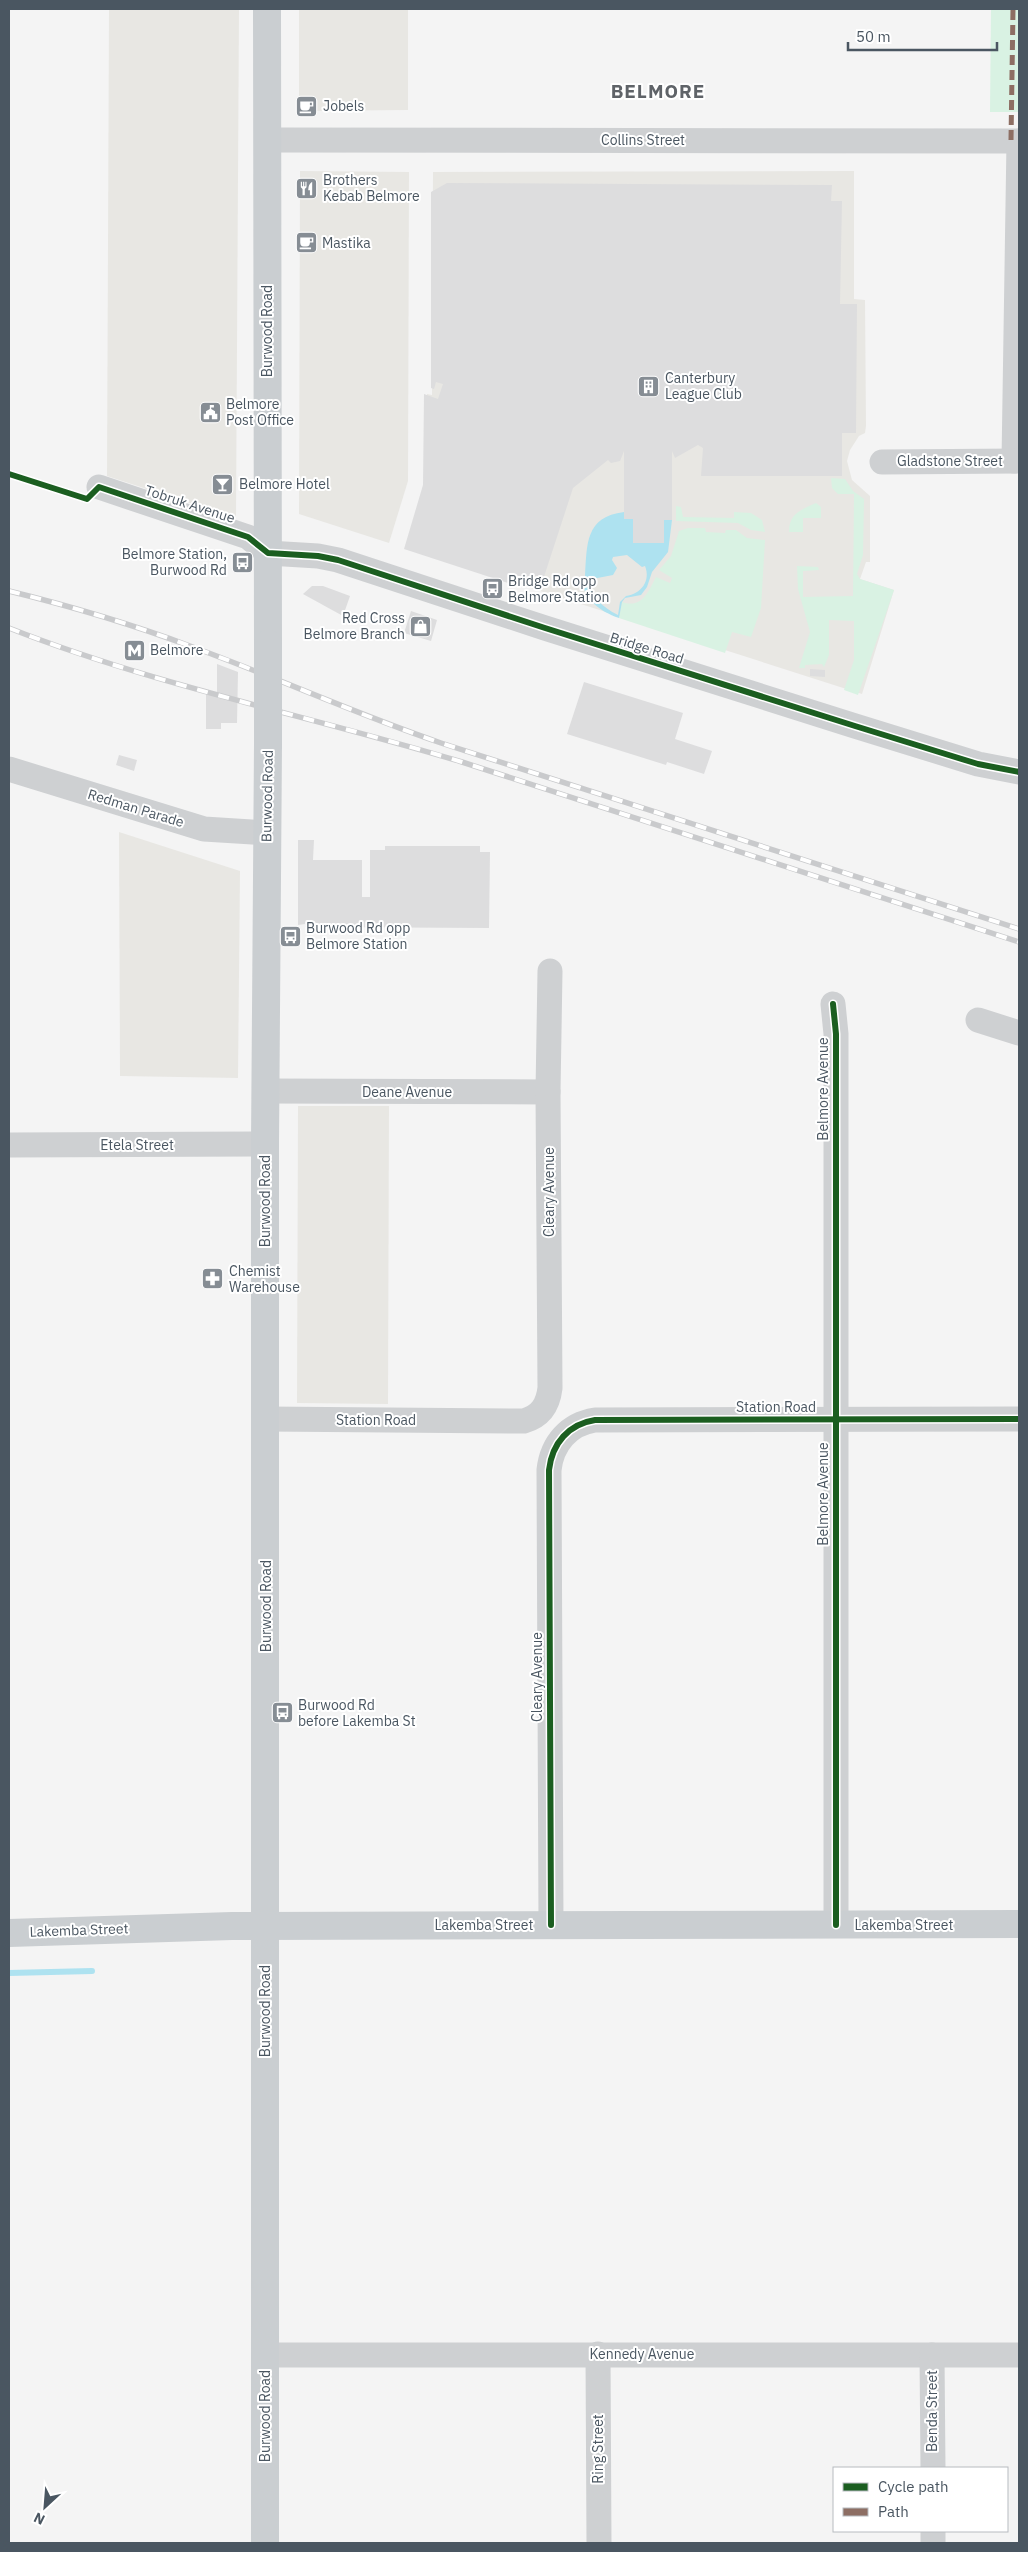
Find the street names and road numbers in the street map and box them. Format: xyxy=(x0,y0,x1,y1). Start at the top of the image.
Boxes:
street label: Collins Street xyxy=(601,131,685,149)
street label: Burwood Road xyxy=(258,285,276,377)
street label: Gladstone Street xyxy=(897,452,1003,470)
street label: Tobruk Avenue xyxy=(143,481,238,527)
street label: Bridge Road xyxy=(608,628,686,668)
street label: Burwood Road xyxy=(257,750,277,842)
street label: Redman Parade xyxy=(86,785,187,831)
street label: Belmore Avenue xyxy=(814,1037,832,1141)
street label: Deane Avenue xyxy=(362,1083,452,1101)
street label: Etela Street xyxy=(100,1136,174,1154)
street label: Cleary Avenue xyxy=(540,1147,558,1237)
street label: Burwood Road xyxy=(256,1155,274,1247)
street label: Station Road xyxy=(736,1398,816,1416)
street label: Station Road xyxy=(336,1411,416,1429)
street label: Belmore Avenue xyxy=(814,1442,832,1546)
street label: Burwood Road xyxy=(257,1560,275,1652)
street label: Cleary Avenue xyxy=(528,1632,546,1722)
street label: Lakemba Street xyxy=(435,1916,533,1934)
street label: Lakemba Street xyxy=(855,1916,953,1934)
street label: Lakemba Street xyxy=(29,1919,129,1941)
street label: Burwood Road xyxy=(256,1965,274,2057)
street label: Kennedy Avenue xyxy=(590,2345,695,2363)
street label: Burwood Road xyxy=(256,2370,274,2462)
street label: Benda Street xyxy=(923,2370,941,2452)
street label: Ring Street xyxy=(589,2414,607,2484)

